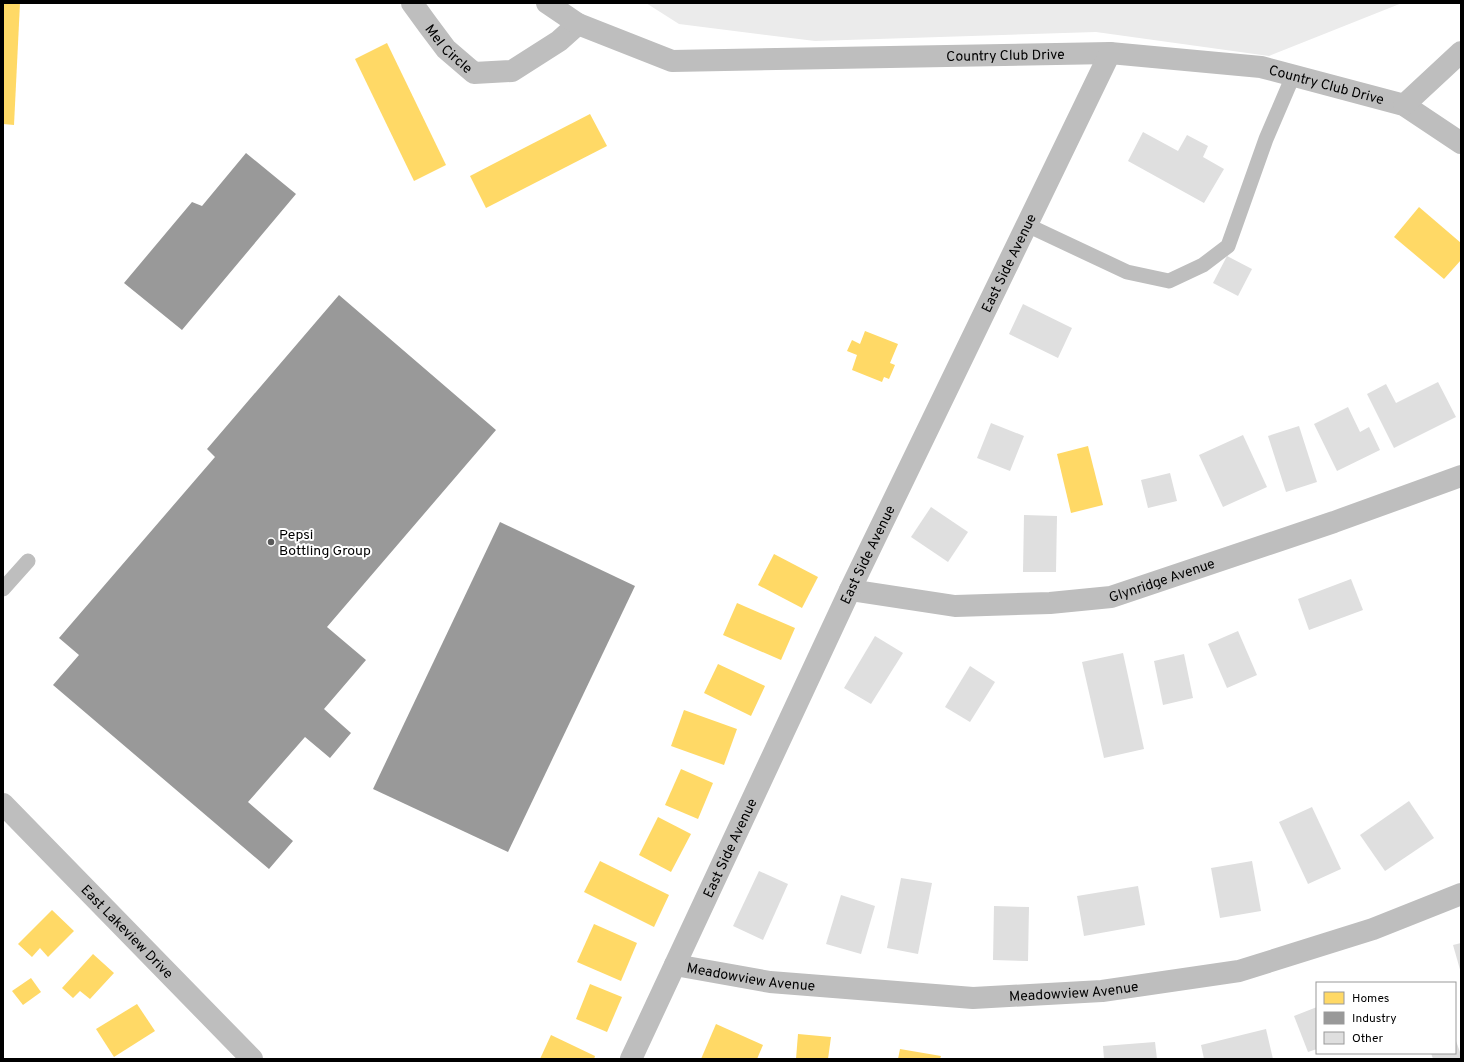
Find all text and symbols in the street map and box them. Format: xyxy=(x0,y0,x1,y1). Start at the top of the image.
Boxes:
street label: Mel Circle xyxy=(421,22,475,78)
street label: Country Club Drive xyxy=(946,47,1065,66)
street label: Country Club Drive xyxy=(1267,62,1386,109)
street label: East Side Avenue xyxy=(979,211,1041,316)
street label: East Side Avenue xyxy=(838,503,900,607)
place label: Pepsi Bottling Group xyxy=(279,527,371,560)
marker: Pepsi Bottling Group xyxy=(266,537,276,547)
street label: Glynridge Avenue xyxy=(1107,556,1217,607)
street label: East Side Avenue xyxy=(700,796,761,901)
street label: East Lakeview Drive xyxy=(77,882,176,983)
street label: Meadowview Avenue xyxy=(685,960,816,996)
street label: Meadowview Avenue xyxy=(1009,979,1140,1006)
legend xyxy=(1316,982,1456,1054)
text: Homes xyxy=(1352,991,1389,1007)
text: Industry xyxy=(1352,1011,1397,1027)
text: Other xyxy=(1352,1031,1384,1047)

